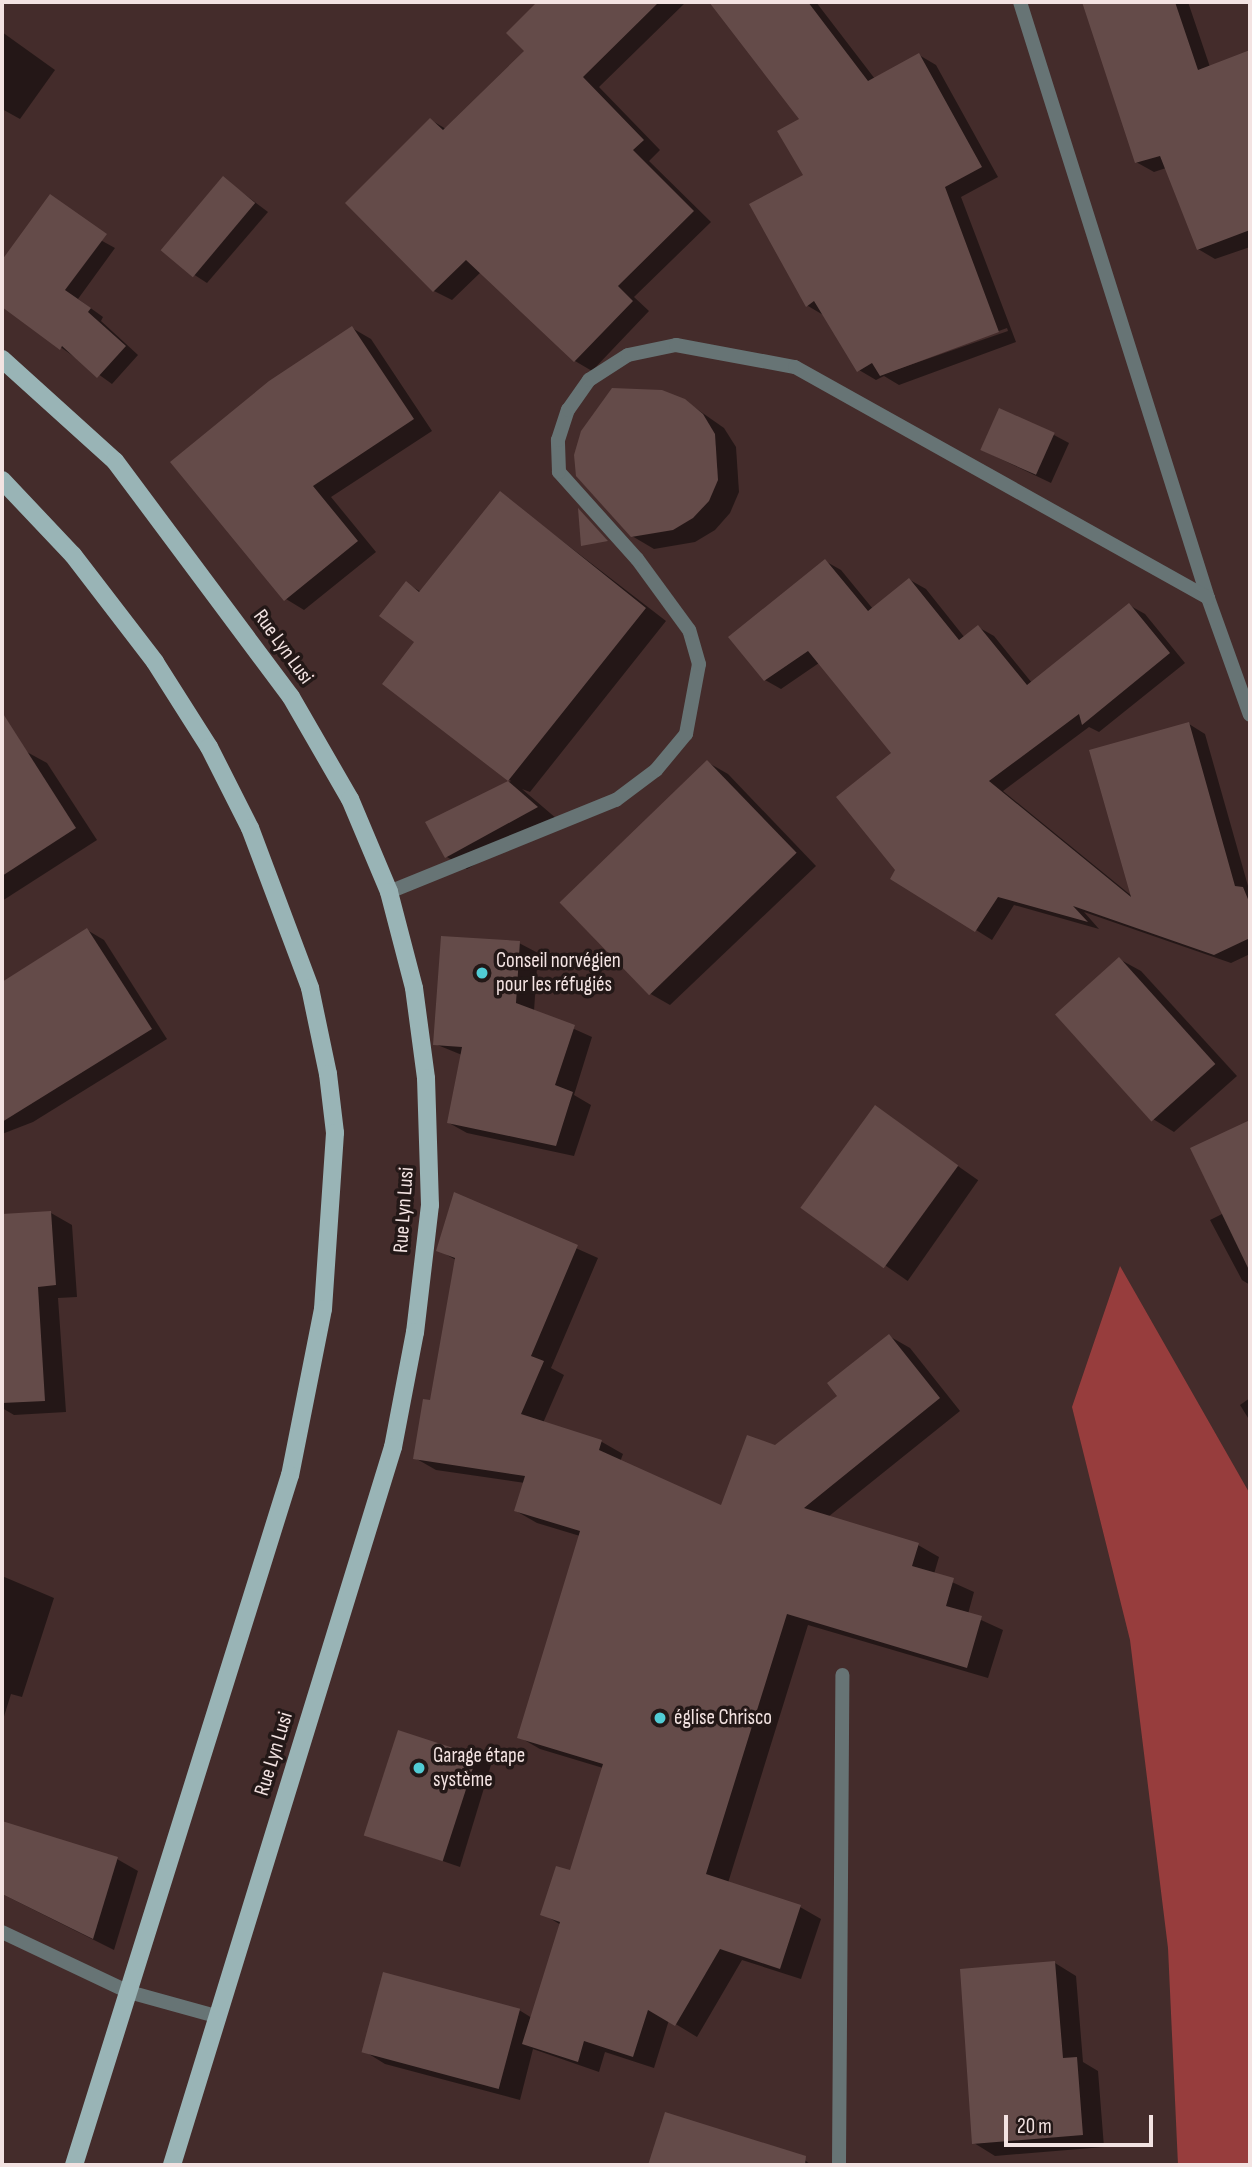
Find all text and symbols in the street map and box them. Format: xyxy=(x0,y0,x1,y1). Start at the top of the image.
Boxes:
street label: Rue Lyn Lusi xyxy=(248,605,318,689)
place label: Conseil norvégien pour les réfugiés xyxy=(496,948,621,998)
marker: Conseil norvégien pour les réfugiés xyxy=(474,965,490,981)
street label: Rue Lyn Lusi xyxy=(388,1166,420,1254)
place label: église Chrisco xyxy=(674,1705,772,1731)
street label: Rue Lyn Lusi xyxy=(249,1709,299,1799)
marker: église Chrisco xyxy=(652,1710,668,1726)
place label: Garage étape système xyxy=(433,1743,525,1793)
marker: Garage étape système xyxy=(411,1760,427,1776)
scale bar xyxy=(1007,2100,1156,2144)
text: 20 m xyxy=(1017,2114,1052,2139)

